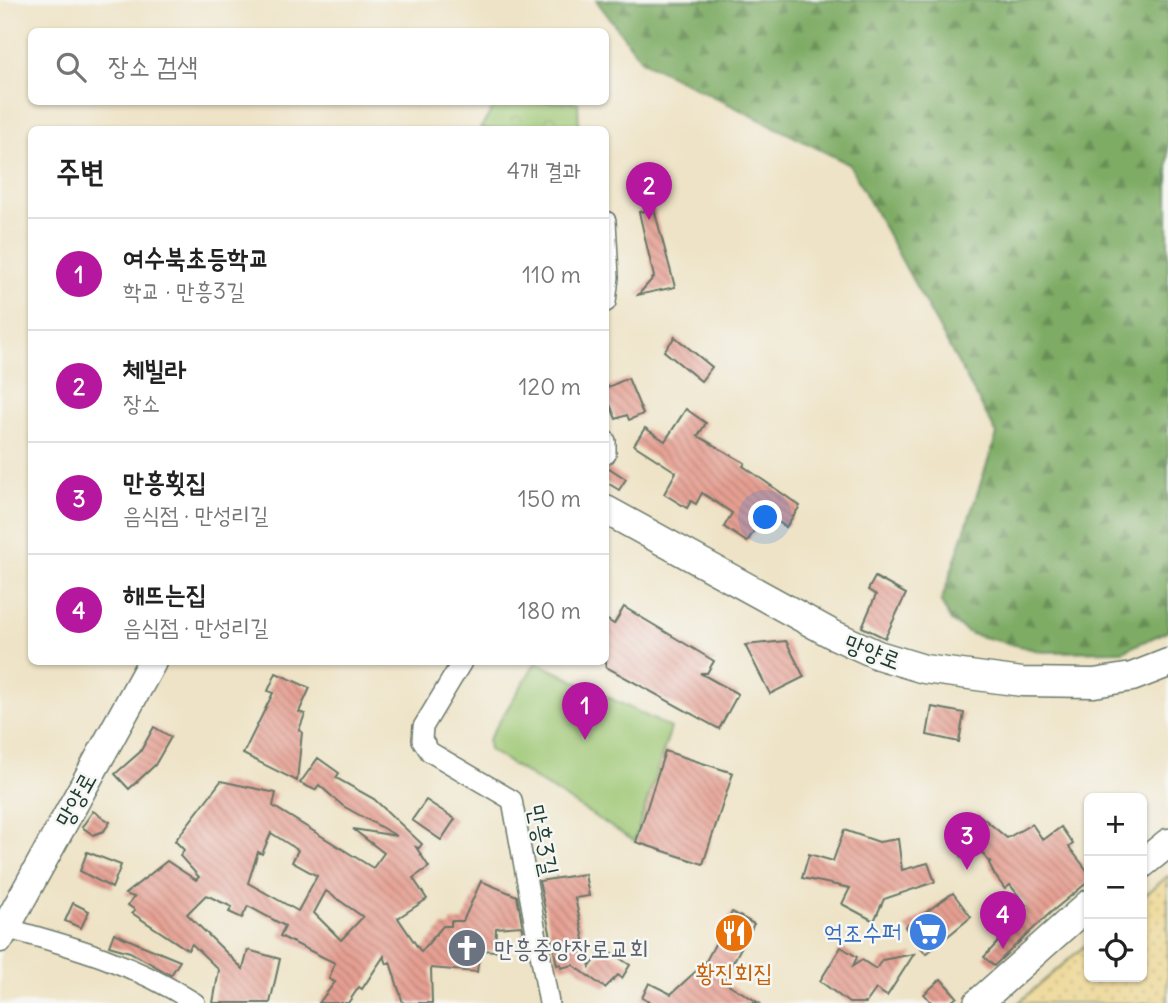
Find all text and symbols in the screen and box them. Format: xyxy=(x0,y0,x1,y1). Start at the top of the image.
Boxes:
search box xyxy=(28,28,609,105)
icon: search xyxy=(52,48,90,86)
text: 장소 검색 xyxy=(108,49,198,82)
text: 주변 xyxy=(56,152,104,190)
text: 4개 결과 xyxy=(507,156,581,185)
pin: 2 xyxy=(626,162,672,220)
text: 여수북초등학교 xyxy=(123,241,269,274)
text: 1 xyxy=(74,260,84,289)
text: 110 m xyxy=(522,260,581,289)
text: 학교 · 만흥3길 xyxy=(123,276,245,305)
text: 체빌라 xyxy=(123,353,186,386)
text: 2 xyxy=(73,372,85,401)
text: 120 m xyxy=(518,372,581,401)
text: 장소 xyxy=(123,388,160,417)
text: 만흥횟집 xyxy=(123,465,207,498)
text: 3 xyxy=(72,484,86,513)
text: 150 m xyxy=(518,484,581,513)
text: 음식점 · 만성리길 xyxy=(123,500,269,529)
your location xyxy=(748,500,782,534)
text: 해뜨는집 xyxy=(123,577,207,610)
text: 4 xyxy=(72,596,86,625)
text: 180 m xyxy=(518,596,581,625)
text: 음식점 · 만성리길 xyxy=(123,612,269,641)
street label: 망양로 xyxy=(841,627,905,675)
pin: 1 xyxy=(562,682,608,740)
street label: 망양로 xyxy=(48,766,102,832)
map controls xyxy=(1084,793,1147,982)
button: + xyxy=(1084,793,1147,856)
street label: 만흥3길 xyxy=(522,802,566,878)
pin: 3 xyxy=(944,812,990,870)
button: − xyxy=(1084,856,1147,919)
pin: 4 xyxy=(980,891,1026,949)
supermarket icon: 억조수퍼 xyxy=(907,911,949,953)
restaurant icon: 황진회집 xyxy=(713,912,755,954)
place label: 억조수퍼 xyxy=(824,917,901,947)
button: locate xyxy=(1084,919,1147,982)
church icon: 만흥중앙장로교회 xyxy=(446,927,488,969)
place label: 만흥중앙장로교회 xyxy=(494,933,649,963)
place label: 황진회집 xyxy=(695,957,773,987)

